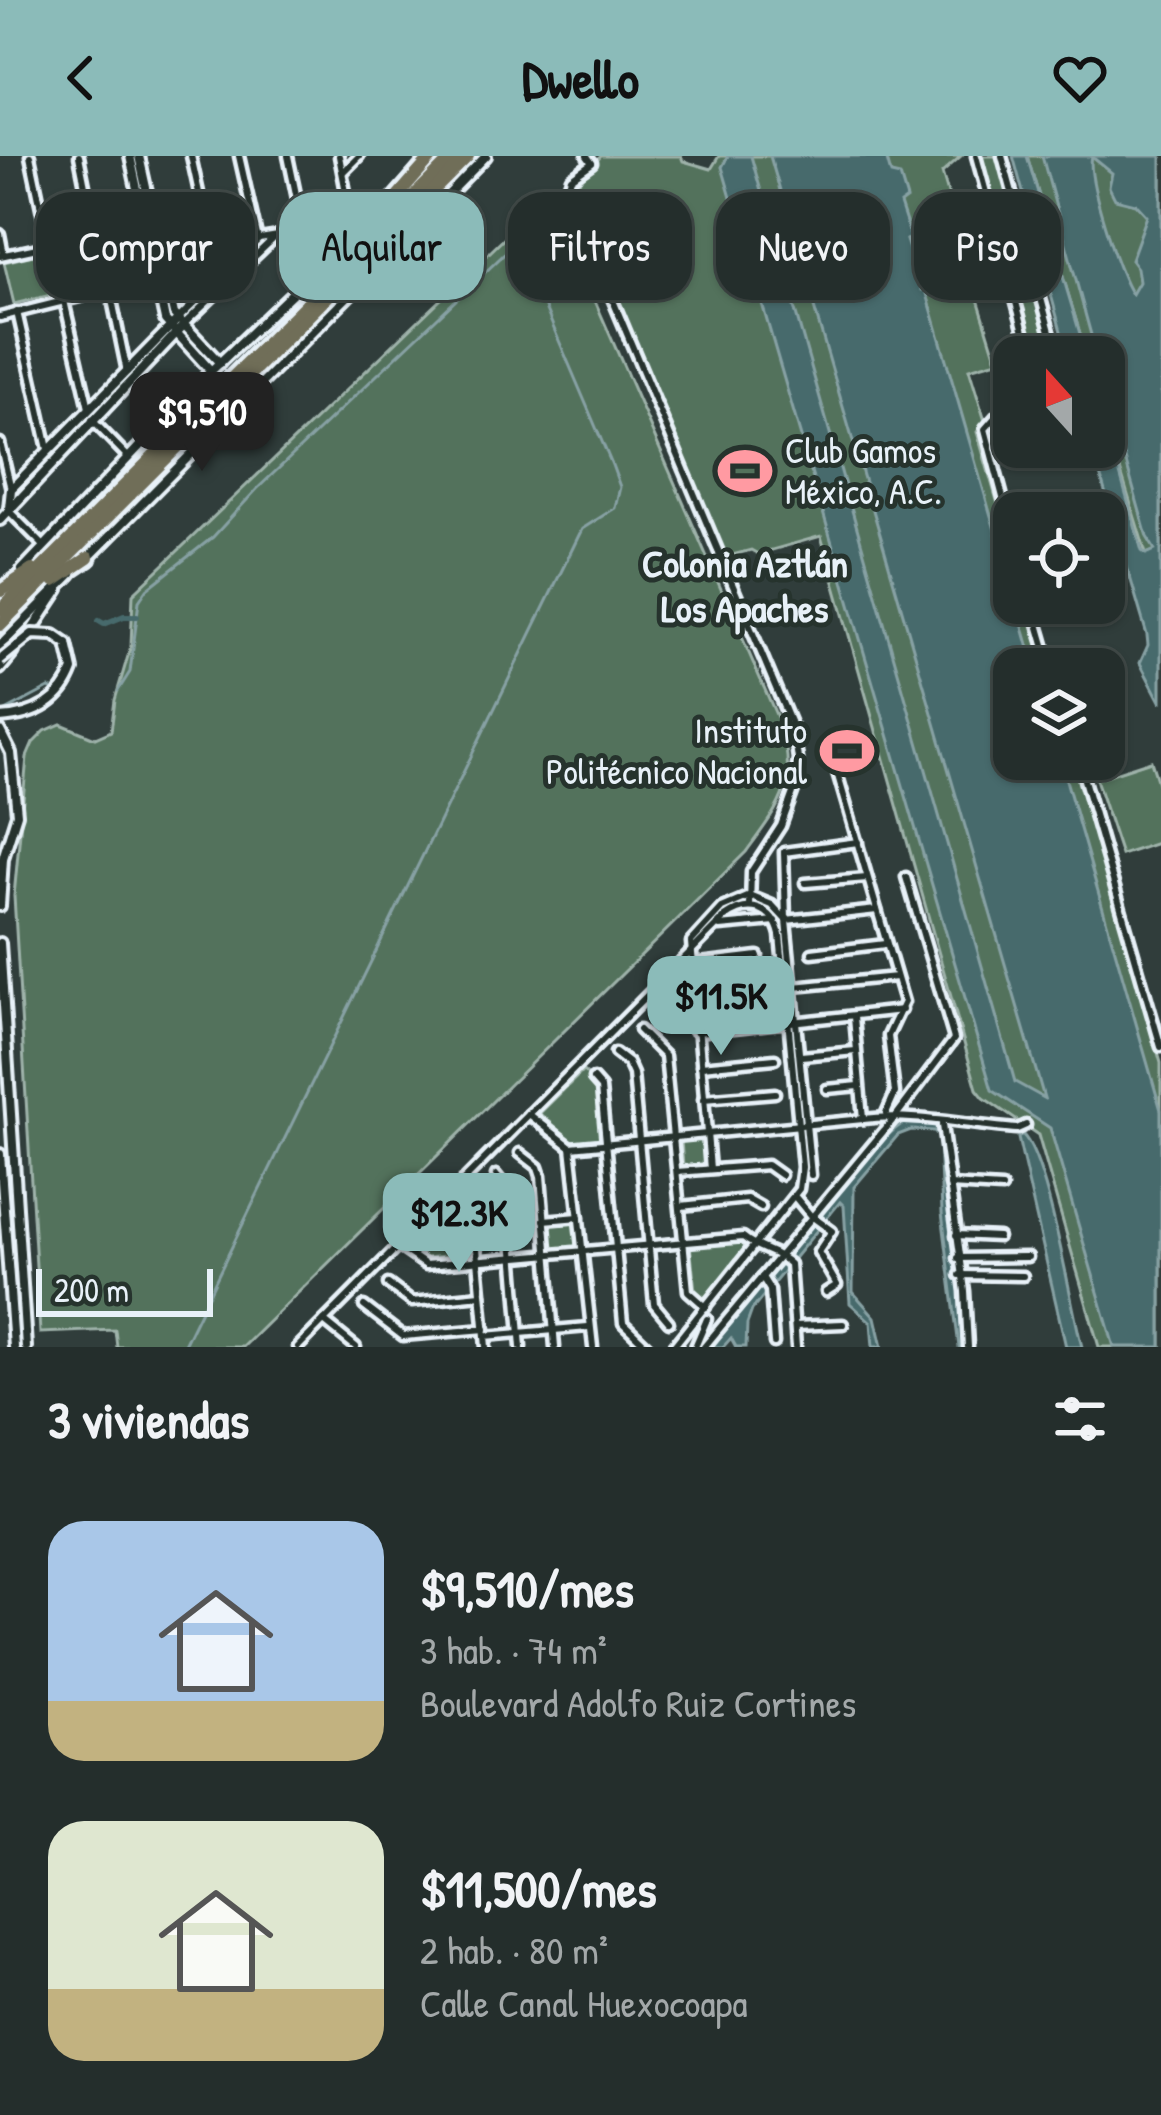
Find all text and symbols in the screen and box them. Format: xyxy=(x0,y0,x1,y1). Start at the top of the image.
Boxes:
text: Dwello xyxy=(522,42,639,115)
icon: back xyxy=(48,45,114,111)
icon: heart xyxy=(1047,45,1113,111)
chip: Comprar xyxy=(36,192,255,300)
chip: Alquilar xyxy=(279,192,484,300)
chip: Filtros xyxy=(508,192,692,300)
chip: Nuevo xyxy=(716,192,890,300)
chip: Piso xyxy=(914,192,1061,300)
north arrow xyxy=(993,336,1125,468)
map controls xyxy=(993,336,1125,780)
pin: $9,510 xyxy=(104,372,300,474)
text: $9,510 xyxy=(157,384,247,437)
place label: Club Gamos México, A.C. xyxy=(785,425,942,515)
sports icon: Club Gamos México, A.C. xyxy=(716,442,774,500)
button: locate xyxy=(993,492,1125,624)
district label: Colonia Aztlán Los Apaches xyxy=(642,536,848,635)
button: layers xyxy=(993,648,1125,780)
place label: Instituto Politécnico Nacional xyxy=(546,705,807,795)
sports icon: Instituto Politécnico Nacional xyxy=(818,722,876,780)
pin: $11.5K xyxy=(623,956,819,1058)
text: $11.5K xyxy=(674,968,768,1021)
pin: $12.3K xyxy=(361,1173,557,1275)
text: $12.3K xyxy=(410,1185,508,1238)
scale bar xyxy=(36,1263,213,1316)
text: 200 m xyxy=(54,1268,129,1312)
text: 3 viviendas xyxy=(48,1385,249,1454)
icon: filters xyxy=(1047,1386,1113,1452)
text: $9,510/mes xyxy=(420,1554,634,1623)
icon: home xyxy=(144,1569,288,1713)
text: 3 hab. · 74 m² xyxy=(420,1623,607,1676)
text: Boulevard Adolfo Ruiz Cortines xyxy=(420,1676,856,1729)
text: $11,500/mes xyxy=(420,1854,657,1923)
icon: home xyxy=(144,1869,288,2013)
text: 2 hab. · 80 m² xyxy=(420,1923,608,1976)
text: Calle Canal Huexocoapa xyxy=(420,1976,748,2029)

